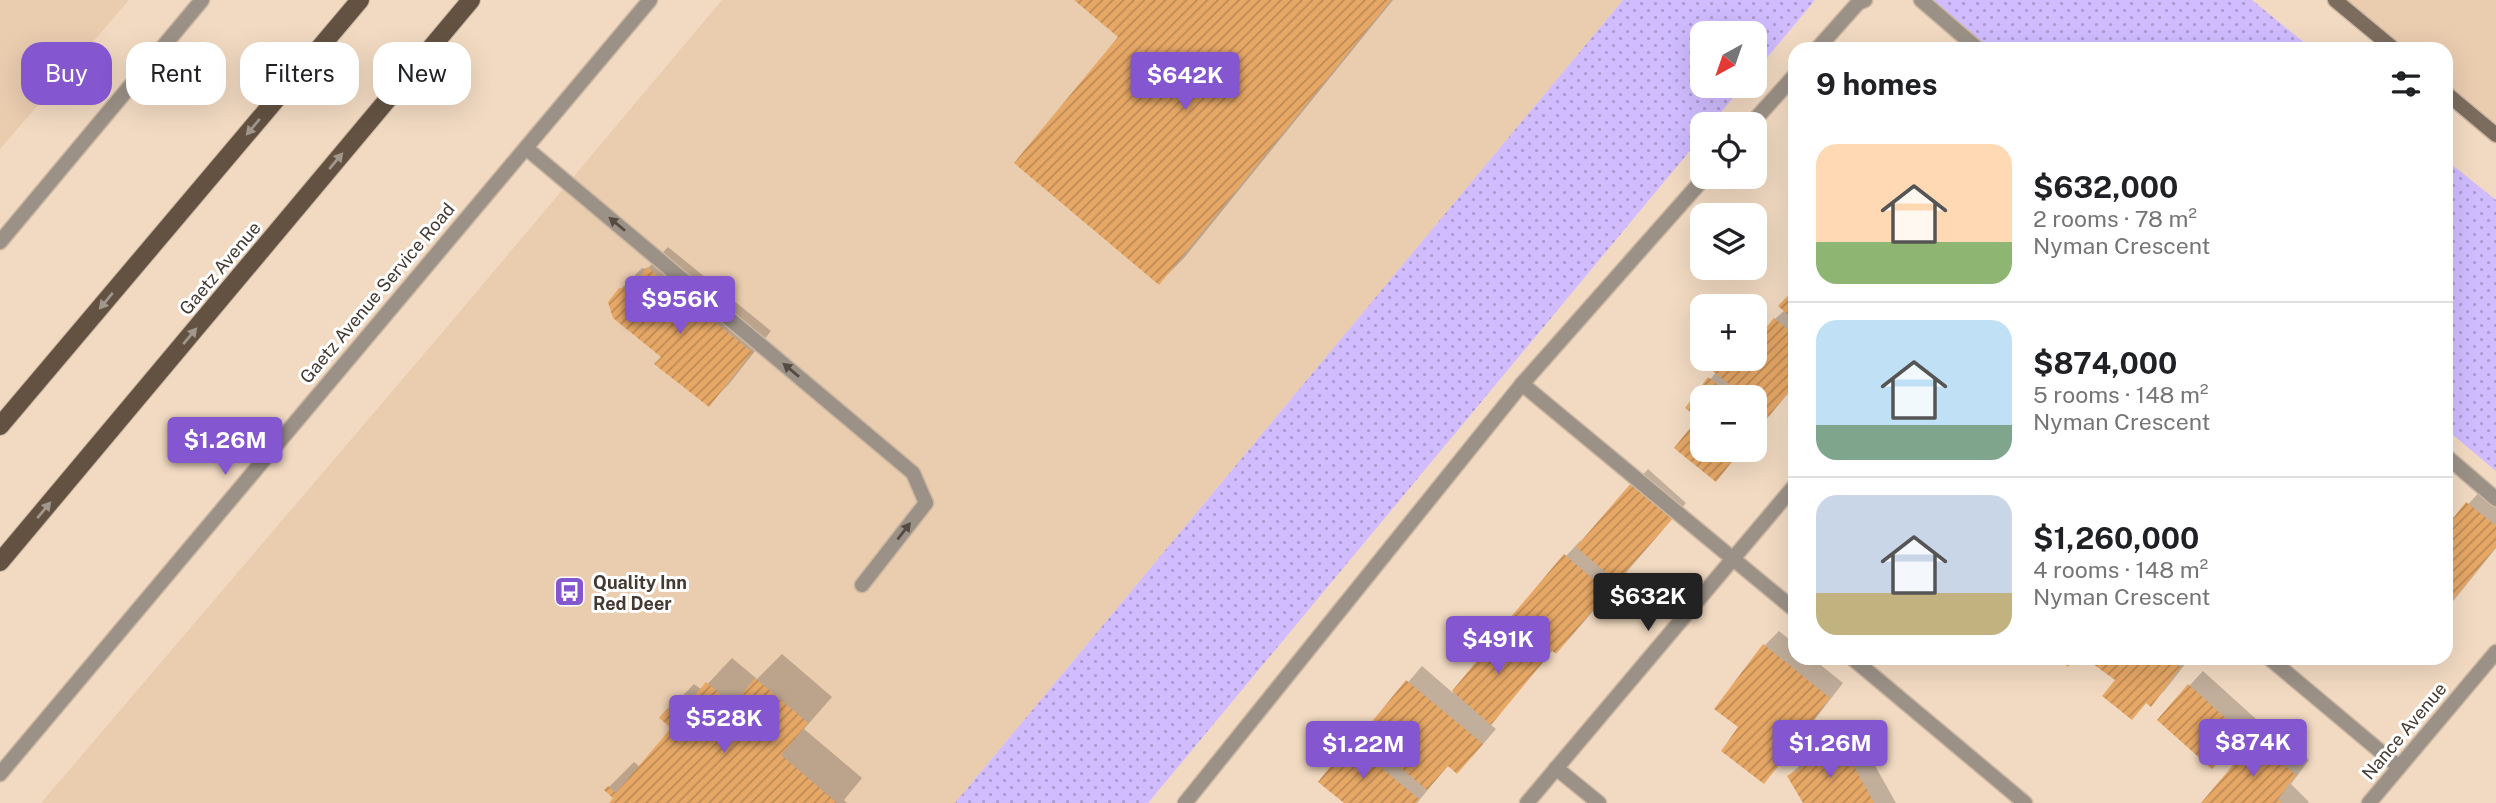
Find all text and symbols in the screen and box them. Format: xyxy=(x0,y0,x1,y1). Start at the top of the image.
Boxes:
north arrow xyxy=(1690,21,1768,98)
map controls xyxy=(1690,21,1767,462)
chip: Buy xyxy=(21,42,112,105)
chip: Rent xyxy=(126,42,226,105)
chip: Filters xyxy=(240,42,359,105)
chip: New xyxy=(373,42,471,105)
pin: $642K xyxy=(1136,52,1234,112)
text: $642K xyxy=(1147,61,1223,88)
icon: filters xyxy=(2387,65,2425,103)
text: 9 homes xyxy=(1816,66,1938,102)
button: locate xyxy=(1690,112,1767,189)
one-way arrow xyxy=(245,118,260,136)
one-way arrow xyxy=(328,153,343,170)
text: $632,000 xyxy=(2033,169,2178,205)
icon: home xyxy=(1872,172,1956,256)
street label: Gaetz Avenue Service Road xyxy=(295,199,459,387)
button: layers xyxy=(1690,203,1767,280)
text: 2 rooms · 78 m² xyxy=(2033,205,2197,232)
street label: Gaetz Avenue xyxy=(175,217,265,319)
one-way arrow xyxy=(608,217,625,232)
text: Nyman Crescent xyxy=(2033,232,2211,259)
pin: $956K xyxy=(631,276,729,336)
text: $956K xyxy=(641,285,719,312)
one-way arrow xyxy=(99,292,114,309)
button: + xyxy=(1690,294,1767,371)
one-way arrow xyxy=(182,327,197,344)
text: $874,000 xyxy=(2033,345,2177,381)
icon: home xyxy=(1872,348,1956,432)
one-way arrow xyxy=(782,362,800,378)
text: 5 rooms · 148 m² xyxy=(2033,381,2208,408)
button: − xyxy=(1690,385,1767,462)
text: Nyman Crescent xyxy=(2033,408,2211,435)
pin: $1.26M xyxy=(168,418,282,477)
text: $1.26M xyxy=(183,426,267,453)
one-way arrow xyxy=(36,502,51,519)
text: $1,260,000 xyxy=(2033,520,2199,556)
one-way arrow xyxy=(896,522,910,540)
icon: home xyxy=(1872,523,1956,607)
text: 4 rooms · 148 m² xyxy=(2033,556,2208,583)
place label: Quality Inn Red Deer xyxy=(593,572,687,614)
pin: $632K xyxy=(1599,574,1697,633)
bus stop icon: Quality Inn Red Deer xyxy=(553,575,587,609)
text: $632K xyxy=(1609,582,1687,609)
text: Nyman Crescent xyxy=(2033,583,2211,610)
pin: $491K xyxy=(1449,616,1547,676)
text: $491K xyxy=(1462,625,1534,652)
street label: Nance Avenue xyxy=(2357,678,2451,784)
pin: $528K xyxy=(675,696,773,755)
text: $528K xyxy=(685,704,763,731)
pin: $1.26M xyxy=(1773,720,1887,780)
pin: $874K xyxy=(2204,720,2302,779)
pin: $1.22M xyxy=(1306,722,1420,781)
text: $874K xyxy=(2215,728,2291,755)
text: $1.26M xyxy=(1788,729,1872,756)
text: $1.22M xyxy=(1322,730,1404,757)

